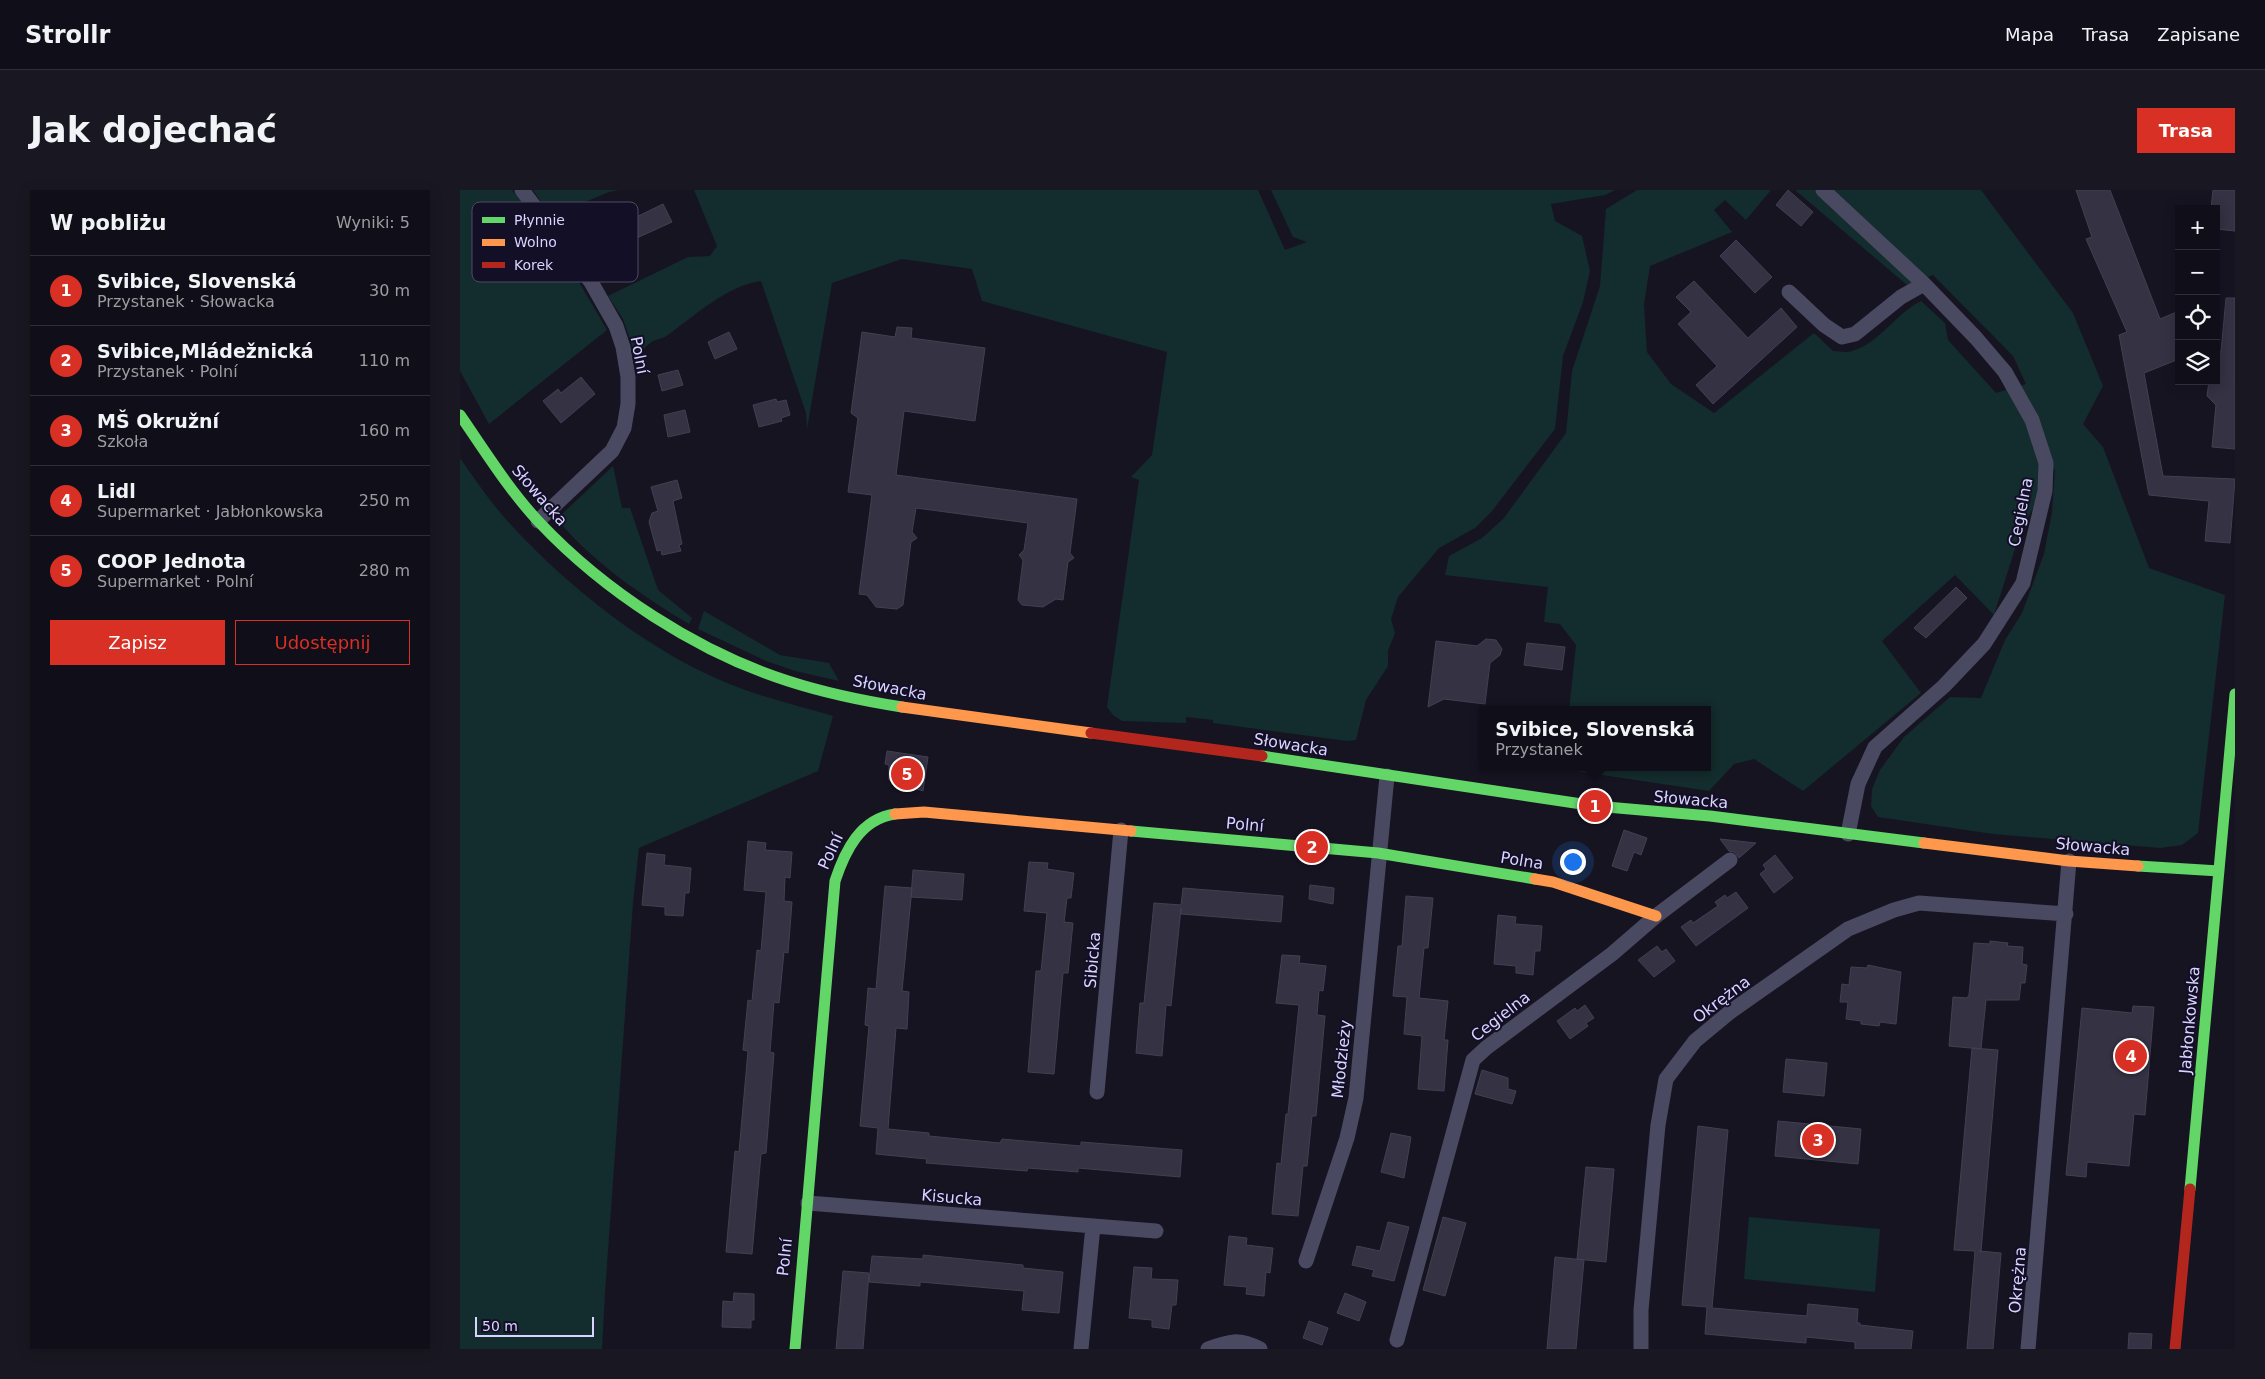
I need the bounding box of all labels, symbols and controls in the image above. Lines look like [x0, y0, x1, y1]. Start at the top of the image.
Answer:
text: Strollr [25, 21, 110, 49]
text: Mapa [2005, 24, 2054, 45]
text: Trasa [2082, 24, 2129, 45]
text: Zapisane [2157, 24, 2240, 45]
button: Trasa [2137, 108, 2235, 153]
text: Jak dojechać [30, 110, 277, 150]
legend [472, 202, 638, 282]
map controls [2175, 205, 2220, 385]
button: + [2175, 205, 2220, 250]
text: W pobliżu [50, 211, 167, 235]
text: Płynnie [514, 212, 565, 228]
text: Wyniki: 5 [336, 213, 410, 232]
text: Wolno [514, 234, 557, 250]
button: − [2175, 250, 2220, 295]
text: Korek [514, 257, 554, 273]
text: Svibice, Slovenská [97, 270, 297, 292]
text: 1 [60, 281, 72, 300]
text: 30 m [369, 281, 410, 300]
text: Przystanek · Słowacka [97, 292, 275, 311]
button: locate [2175, 295, 2220, 340]
street label: Polní [627, 335, 653, 376]
text: Svibice,Mládežnická [97, 340, 314, 362]
button: layers [2175, 340, 2220, 385]
text: 2 [60, 351, 72, 370]
text: 110 m [359, 351, 410, 370]
text: Przystanek · Polní [97, 362, 238, 381]
text: MŠ Okružní [97, 410, 219, 432]
text: 3 [60, 421, 72, 440]
text: 160 m [359, 421, 410, 440]
text: Szkoła [97, 432, 148, 451]
street label: Słowacka [508, 461, 571, 530]
street label: Cegielna [2005, 476, 2036, 548]
text: Lidl [97, 480, 136, 502]
text: 4 [60, 491, 72, 510]
text: 250 m [359, 491, 410, 510]
text: Supermarket · Jabłonkowska [97, 502, 323, 521]
text: COOP Jednota [97, 550, 246, 572]
text: 5 [60, 561, 72, 580]
text: 280 m [359, 561, 410, 580]
text: Supermarket · Polní [97, 572, 254, 591]
button: Zapisz [50, 620, 225, 665]
button: Udostępnij [235, 620, 410, 665]
street label: Słowacka [851, 671, 929, 704]
popup [1479, 706, 1711, 771]
text: Svibice, Slovenská [1495, 718, 1695, 740]
street label: Słowacka [1252, 729, 1329, 760]
text: Przystanek [1495, 740, 1583, 759]
pin: 5 [891, 755, 923, 793]
pin: 1 [1579, 787, 1611, 825]
street label: Słowacka [1653, 787, 1729, 812]
street label: Polní [1225, 813, 1265, 836]
pin: 2 [1296, 828, 1328, 866]
street label: Polní [814, 830, 847, 872]
street label: Słowacka [2055, 834, 2131, 859]
street label: Polna [1499, 848, 1545, 873]
your location [1560, 849, 1586, 875]
street label: Sibicka [1081, 931, 1104, 989]
street label: Jabłonkowska [2175, 965, 2204, 1076]
street label: Okrężna [1689, 972, 1754, 1027]
street label: Cegielna [1467, 987, 1534, 1045]
street label: Młodzieży [1328, 1019, 1355, 1099]
pin: 4 [2115, 1037, 2147, 1075]
pin: 3 [1802, 1121, 1834, 1159]
street label: Kisucka [921, 1185, 983, 1210]
street label: Polní [773, 1237, 796, 1277]
street label: Okrężna [2005, 1246, 2030, 1314]
scale bar [475, 1314, 594, 1337]
text: 50 m [482, 1318, 518, 1334]

